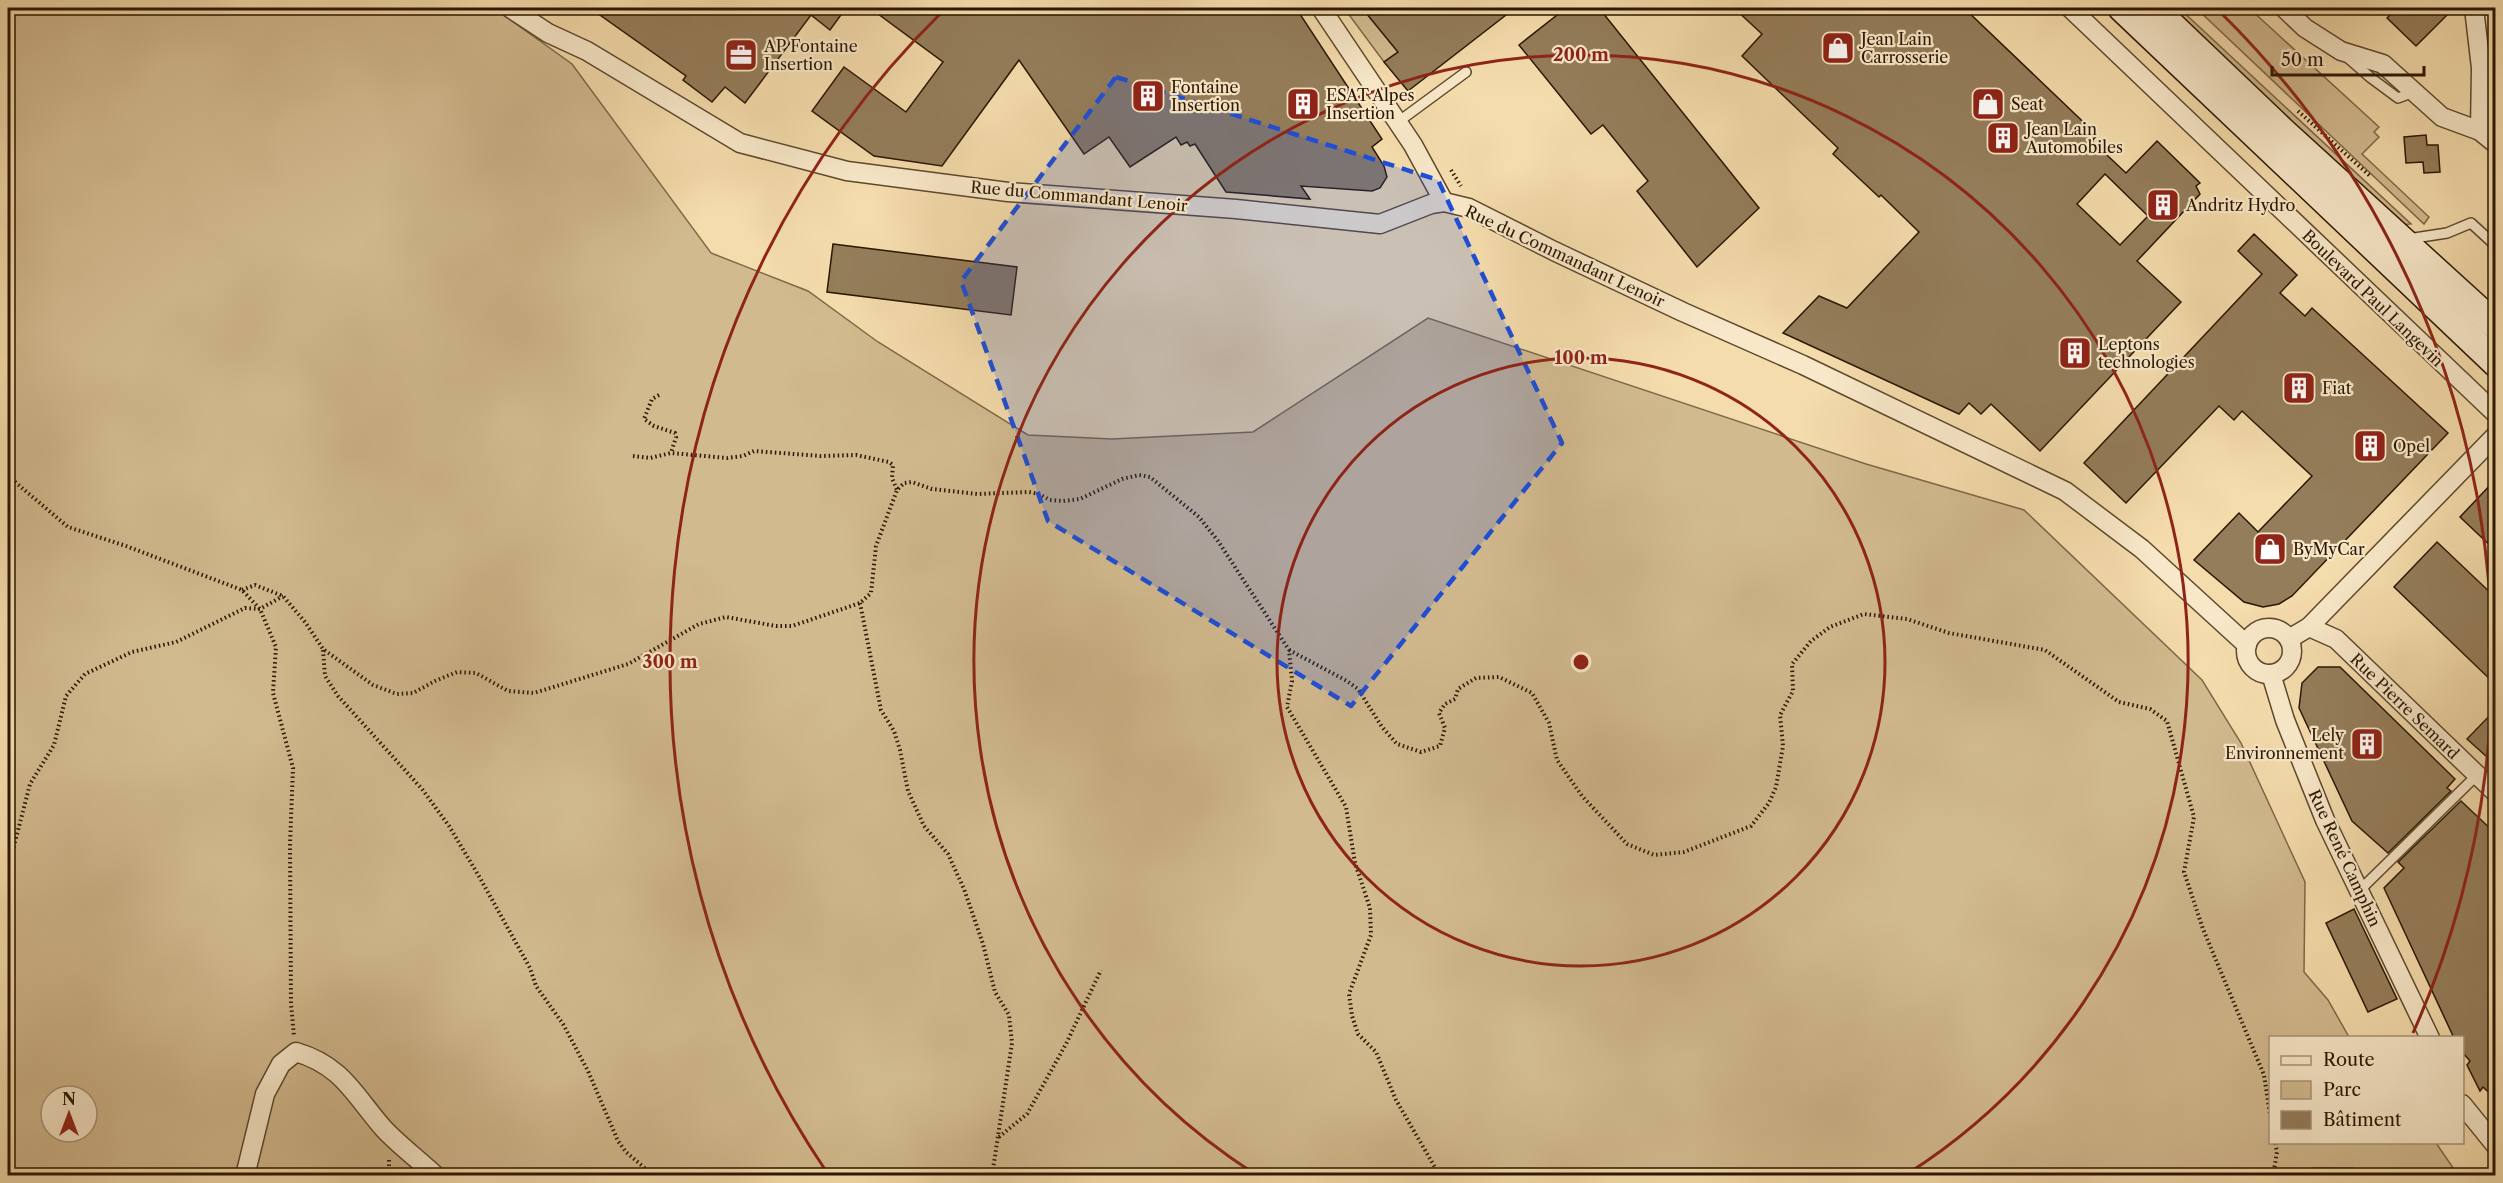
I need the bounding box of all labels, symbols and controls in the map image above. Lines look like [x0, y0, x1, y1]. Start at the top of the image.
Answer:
place label: Jean Lain Carrosserie [1858, 29, 1948, 67]
shop icon: Jean Lain Carrosserie [1820, 30, 1856, 66]
place label: AP Fontaine Insertion [763, 36, 858, 74]
office icon: AP Fontaine Insertion [723, 37, 759, 73]
scale bar [2272, 39, 2424, 77]
text: 200 m [1553, 44, 1609, 66]
text: 50 m [2281, 49, 2324, 71]
place label: Fontaine Insertion [1171, 77, 1240, 115]
building icon: Fontaine Insertion [1130, 78, 1166, 114]
place label: ESAT Alpes Insertion [1326, 85, 1415, 123]
building icon: ESAT Alpes Insertion [1285, 86, 1321, 122]
shop icon: Seat [1970, 86, 2006, 122]
place label: Seat [2011, 94, 2044, 114]
place label: Jean Lain Automobiles [2023, 119, 2123, 157]
building icon: Jean Lain Automobiles [1985, 120, 2021, 156]
street label: Rue du Commandant Lenoir [970, 177, 1189, 215]
building icon: Andritz Hydro [2145, 187, 2181, 223]
place label: Andritz Hydro [2185, 195, 2295, 215]
street label: Rue du Commandant Lenoir [1462, 201, 1668, 311]
street label: Boulevard Paul Langevin [2298, 225, 2448, 371]
place label: Leptons technologies [2098, 334, 2195, 372]
building icon: Leptons technologies [2057, 335, 2093, 371]
text: 100 m [1554, 347, 1608, 369]
building icon: Fiat [2281, 370, 2317, 406]
place label: Fiat [2322, 378, 2352, 398]
building icon: Opel [2352, 428, 2388, 464]
place label: Opel [2393, 436, 2430, 456]
shop icon: ByMyCar [2252, 531, 2288, 567]
place label: ByMyCar [2293, 539, 2365, 559]
street label: Rue Pierre Semard [2346, 649, 2464, 763]
text: 300 m [642, 651, 698, 673]
centre of rings [1571, 652, 1591, 672]
place label: Lely Environnement [2225, 725, 2345, 763]
building icon: Lely Environnement [2349, 726, 2385, 762]
street label: Rue René Camphin [2304, 786, 2386, 930]
legend [2269, 1036, 2464, 1144]
text: Route [2323, 1049, 2375, 1071]
text: Parc [2323, 1079, 2361, 1101]
north arrow [39, 1084, 99, 1144]
text: N [62, 1089, 76, 1109]
text: Bâtiment [2323, 1109, 2402, 1131]

